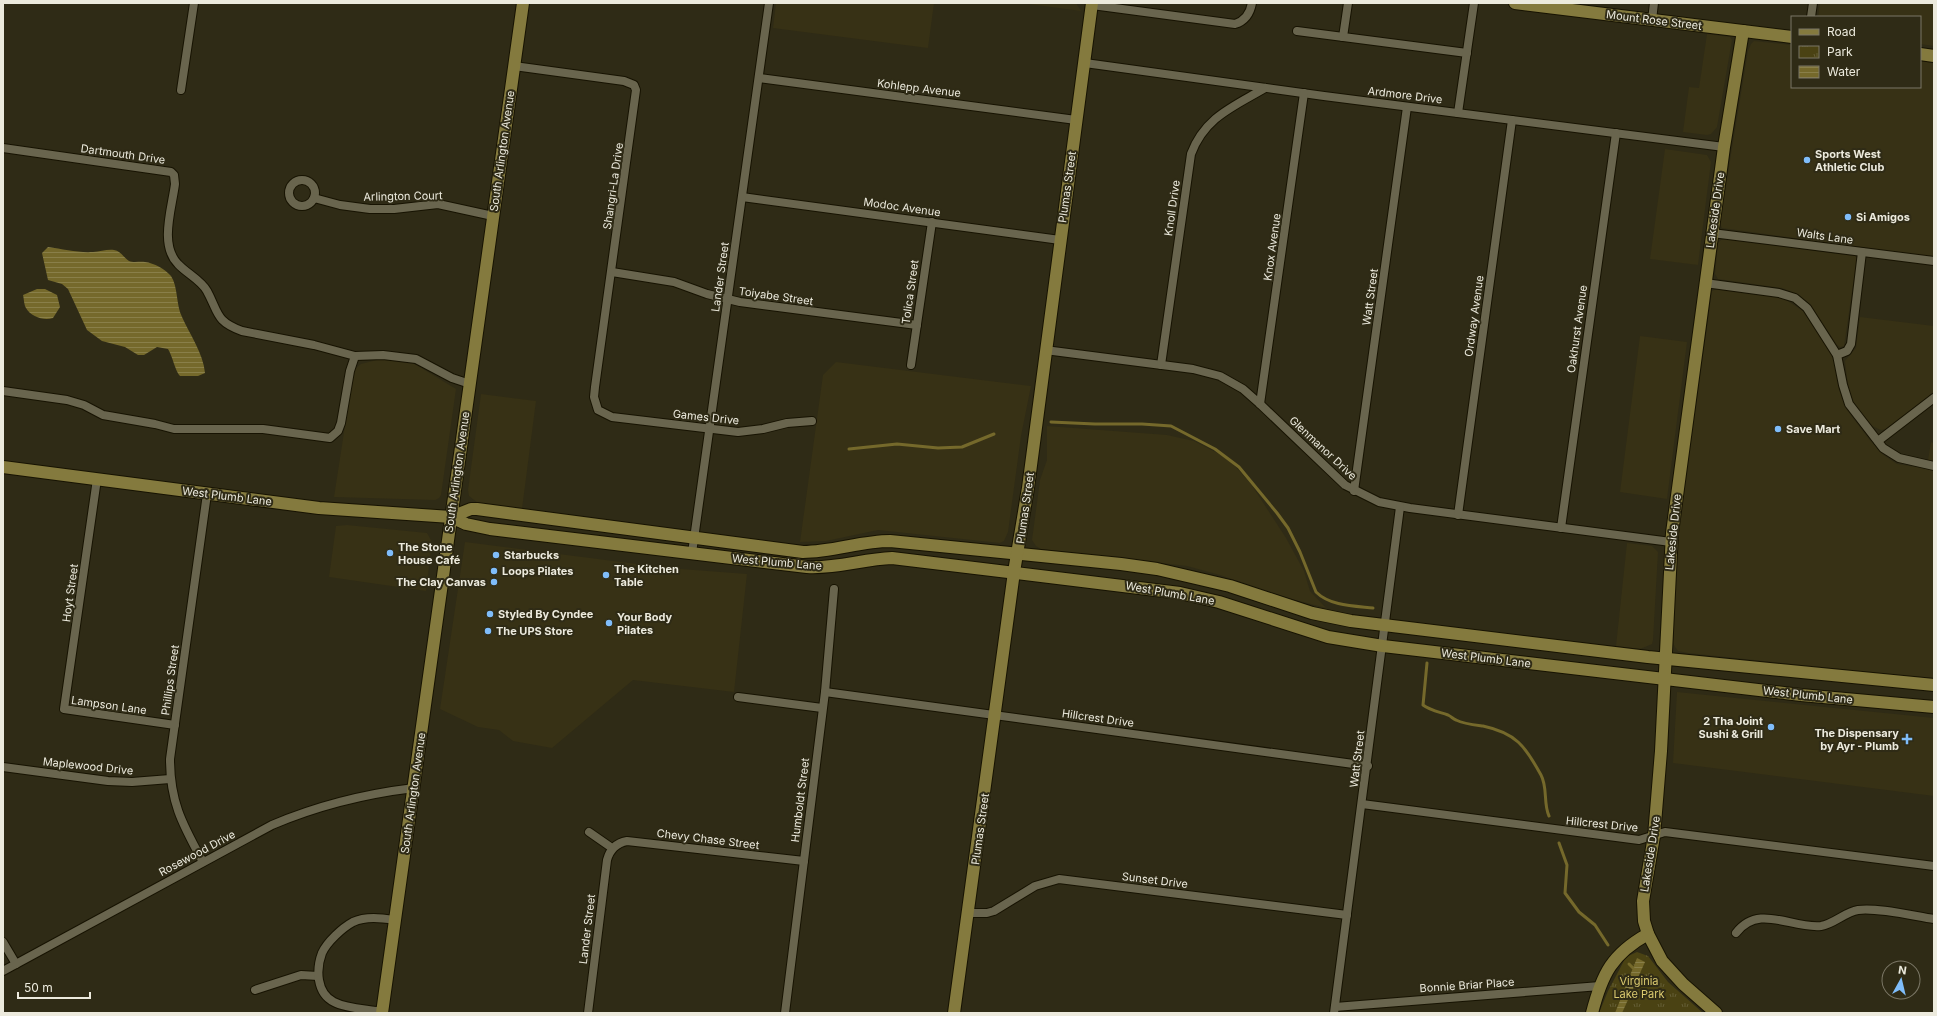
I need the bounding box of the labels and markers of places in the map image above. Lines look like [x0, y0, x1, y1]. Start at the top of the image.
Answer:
place label: Sports West Athletic Club [1815, 147, 1884, 174]
marker: Sports West Athletic Club [1802, 155, 1812, 165]
place label: Si Amigos [1856, 210, 1910, 224]
marker: Si Amigos [1843, 212, 1853, 222]
place label: Save Mart [1786, 422, 1840, 436]
marker: Save Mart [1773, 424, 1783, 434]
place label: The Stone House Café [398, 540, 461, 567]
marker: The Stone House Café [385, 548, 395, 558]
place label: Starbucks [504, 548, 559, 562]
marker: Starbucks [491, 550, 501, 560]
place label: The Kitchen Table [614, 562, 679, 589]
place label: Loops Pilates [502, 564, 574, 578]
marker: Loops Pilates [489, 566, 499, 576]
marker: The Kitchen Table [601, 570, 611, 580]
place label: The Clay Canvas [396, 575, 486, 589]
marker: The Clay Canvas [489, 577, 499, 587]
place label: Styled By Cyndee [498, 607, 594, 621]
marker: Styled By Cyndee [485, 609, 495, 619]
place label: Your Body Pilates [617, 610, 673, 637]
marker: Your Body Pilates [604, 618, 614, 628]
place label: The UPS Store [496, 624, 573, 638]
marker: The UPS Store [483, 626, 493, 636]
place label: 2 Tha Joint Sushi & Grill [1699, 714, 1763, 741]
marker: 2 Tha Joint Sushi & Grill [1766, 722, 1776, 732]
place label: The Dispensary by Ayr - Plumb [1814, 726, 1899, 753]
marker: The Dispensary by Ayr - Plumb [1902, 734, 1912, 744]

